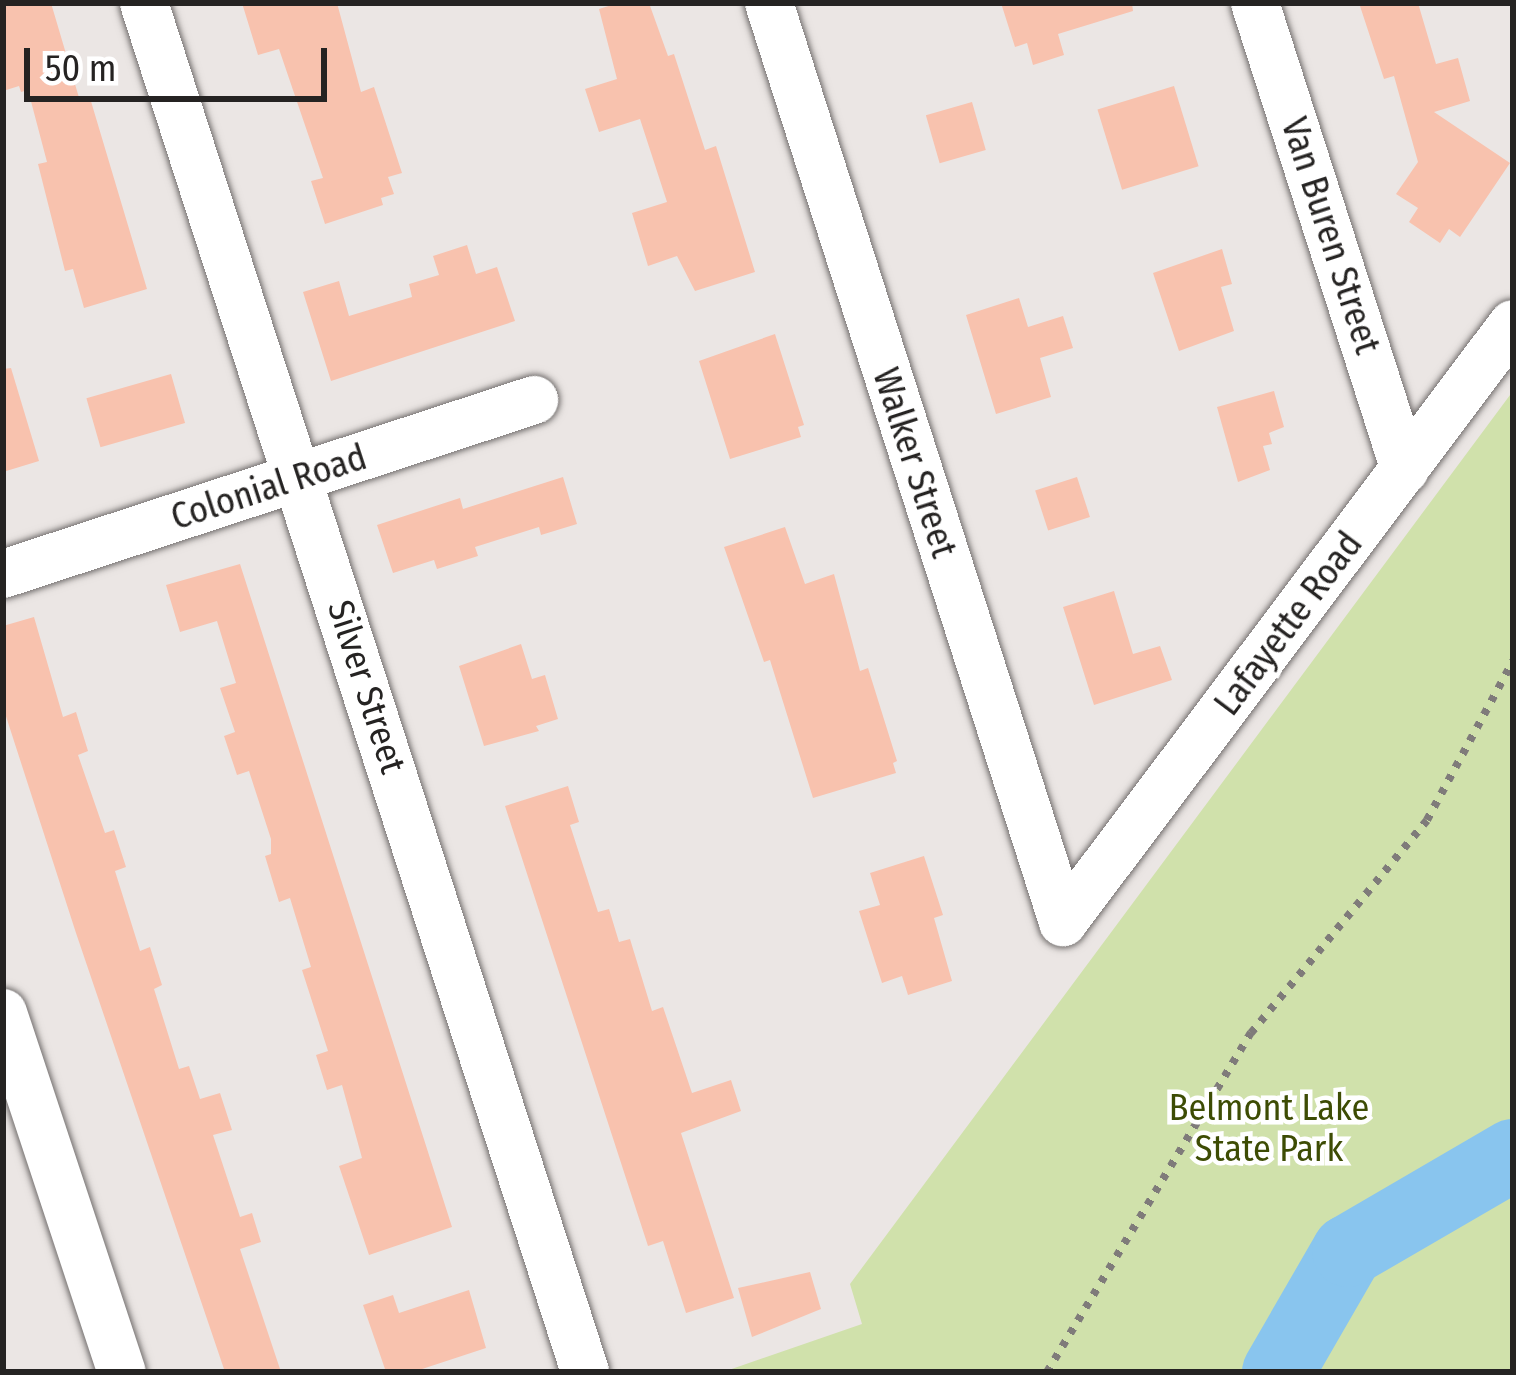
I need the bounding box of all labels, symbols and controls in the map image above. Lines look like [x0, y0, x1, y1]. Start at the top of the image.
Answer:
scale bar [30, 24, 333, 98]
text: 50 m [45, 47, 116, 91]
street label: Van Buren Street [1271, 112, 1389, 360]
street label: Walker Street [863, 363, 965, 563]
street label: Colonial Road [166, 436, 372, 540]
street label: Lafayette Road [1206, 524, 1372, 724]
street label: Silver Street [318, 595, 414, 779]
park label: Belmont Lake State Park [1169, 1086, 1369, 1171]

